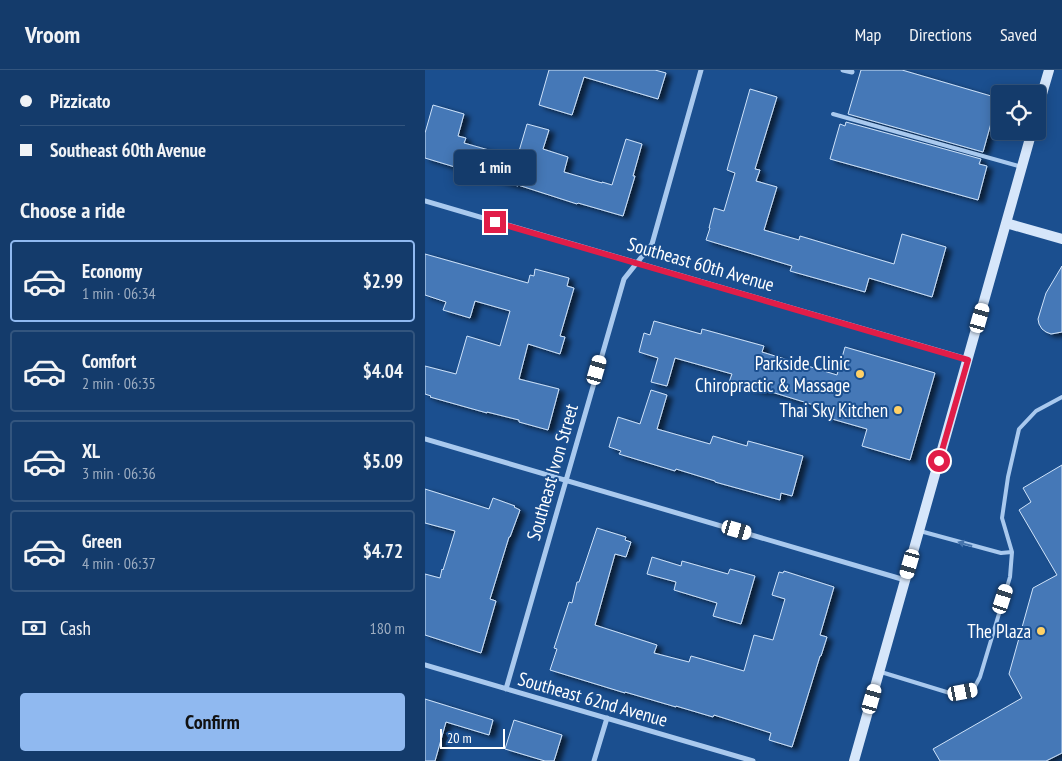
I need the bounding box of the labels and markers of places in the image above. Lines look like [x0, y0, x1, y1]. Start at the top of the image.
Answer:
place label: Parkside Clinic Chiropractic & Massage [695, 351, 850, 397]
marker: Parkside Clinic Chiropractic & Massage [854, 368, 866, 380]
place label: Thai Sky Kitchen [779, 398, 888, 422]
marker: Thai Sky Kitchen [892, 404, 904, 416]
place label: The Plaza [967, 619, 1031, 643]
marker: The Plaza [1035, 625, 1047, 637]

